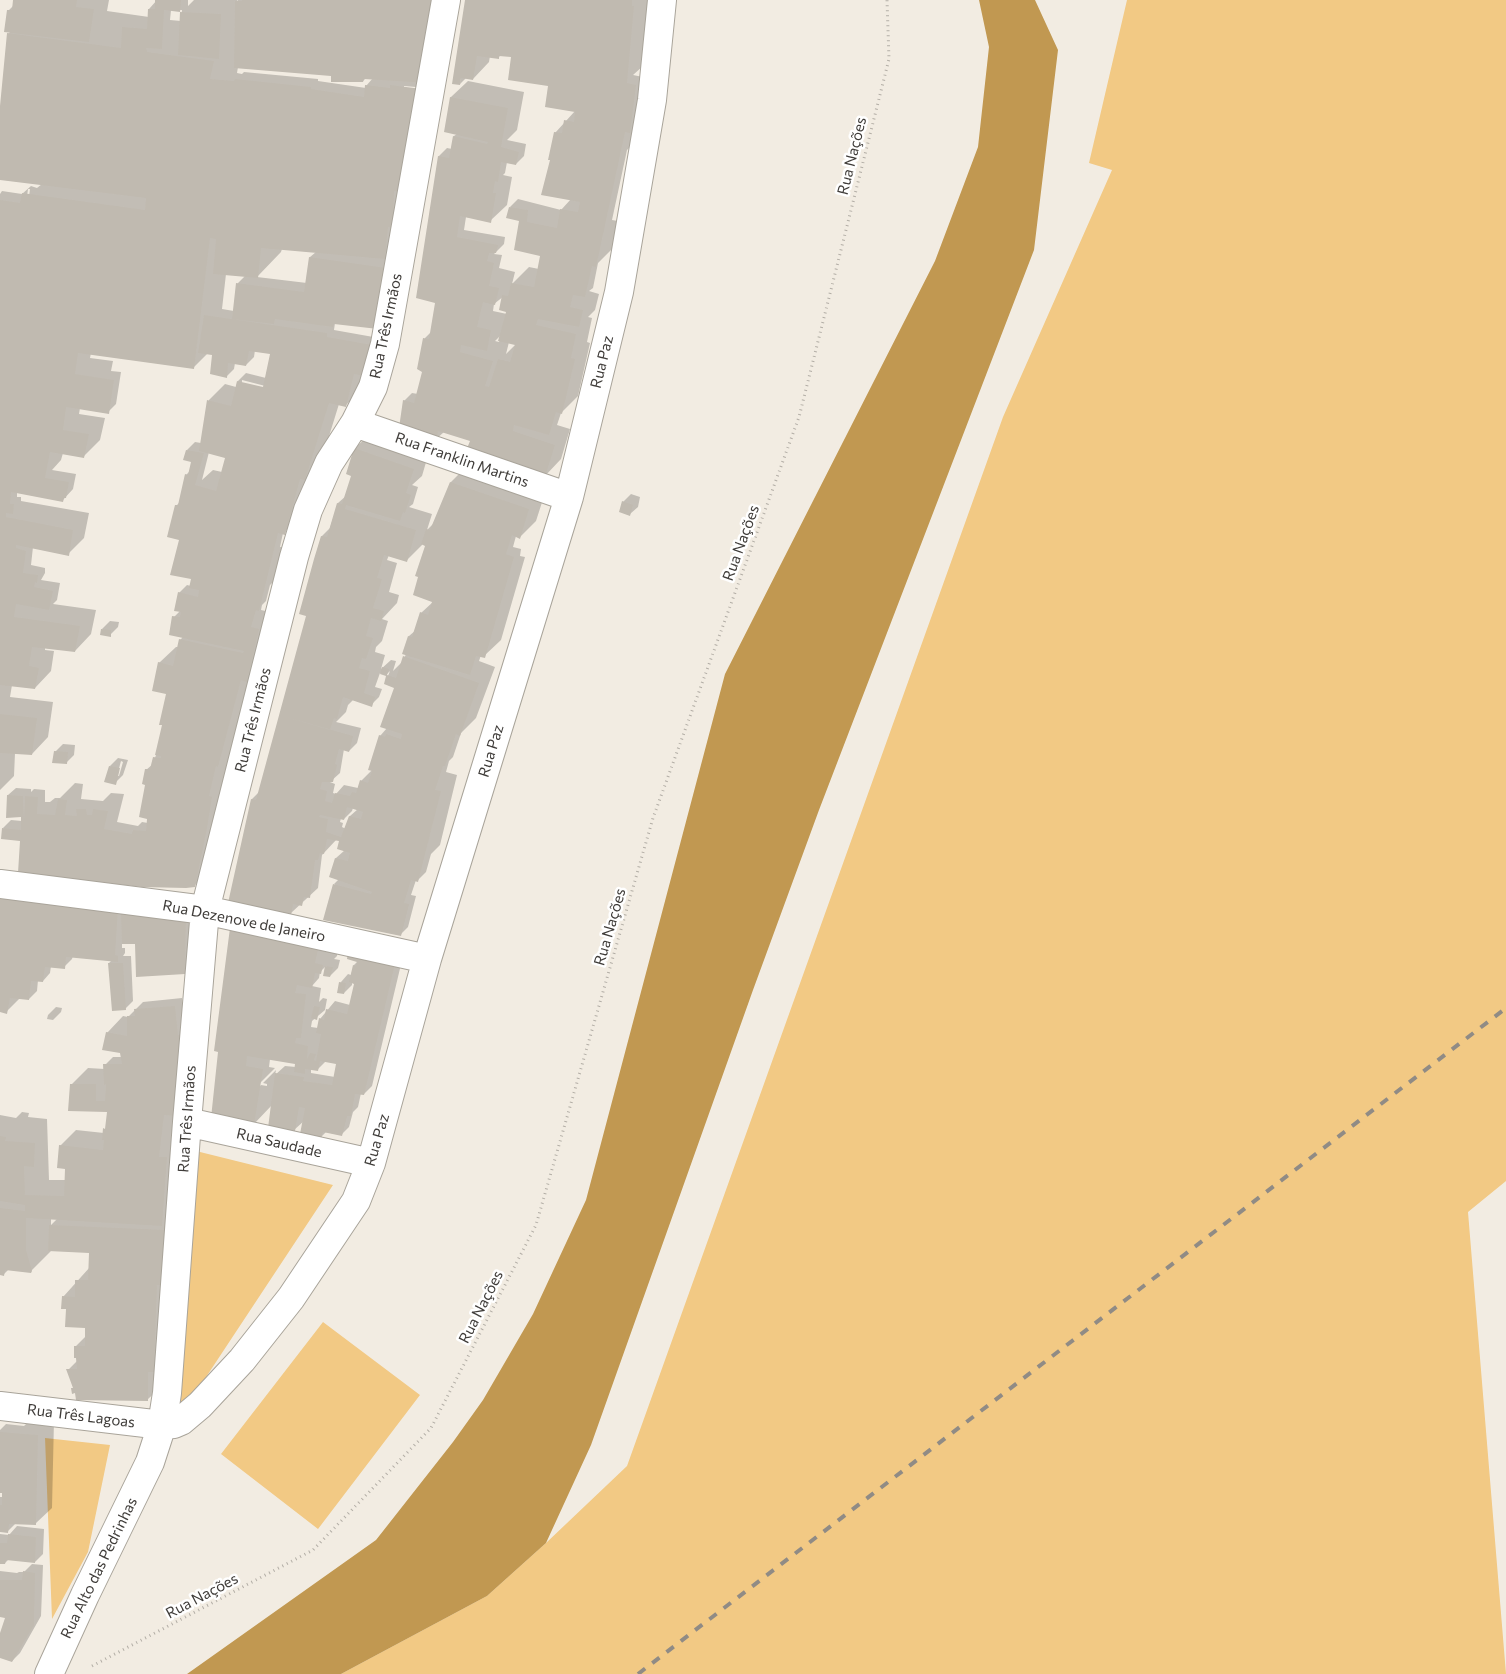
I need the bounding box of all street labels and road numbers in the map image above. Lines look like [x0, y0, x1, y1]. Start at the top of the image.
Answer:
street label: Rua Nações [834, 115, 870, 197]
street label: Rua Três Irmãos [366, 272, 406, 380]
street label: Rua Paz [587, 334, 617, 390]
street label: Rua Franklin Martins [393, 429, 531, 491]
street label: Rua Nações [719, 503, 763, 583]
street label: Rua Três Irmãos [231, 666, 275, 774]
street label: Rua Paz [475, 723, 507, 779]
street label: Rua Nações [590, 886, 630, 968]
street label: Rua Dezenove de Janeiro [161, 896, 327, 946]
street label: Rua Três Irmãos [174, 1065, 200, 1173]
street label: Rua Paz [361, 1112, 393, 1168]
street label: Rua Saudade [235, 1124, 323, 1162]
street label: Rua Nações [455, 1268, 507, 1346]
street label: Rua Três Lagoas [26, 1400, 136, 1432]
street label: Rua Alto das Pedrinhas [57, 1495, 141, 1641]
street label: Rua Nações [163, 1569, 241, 1623]

